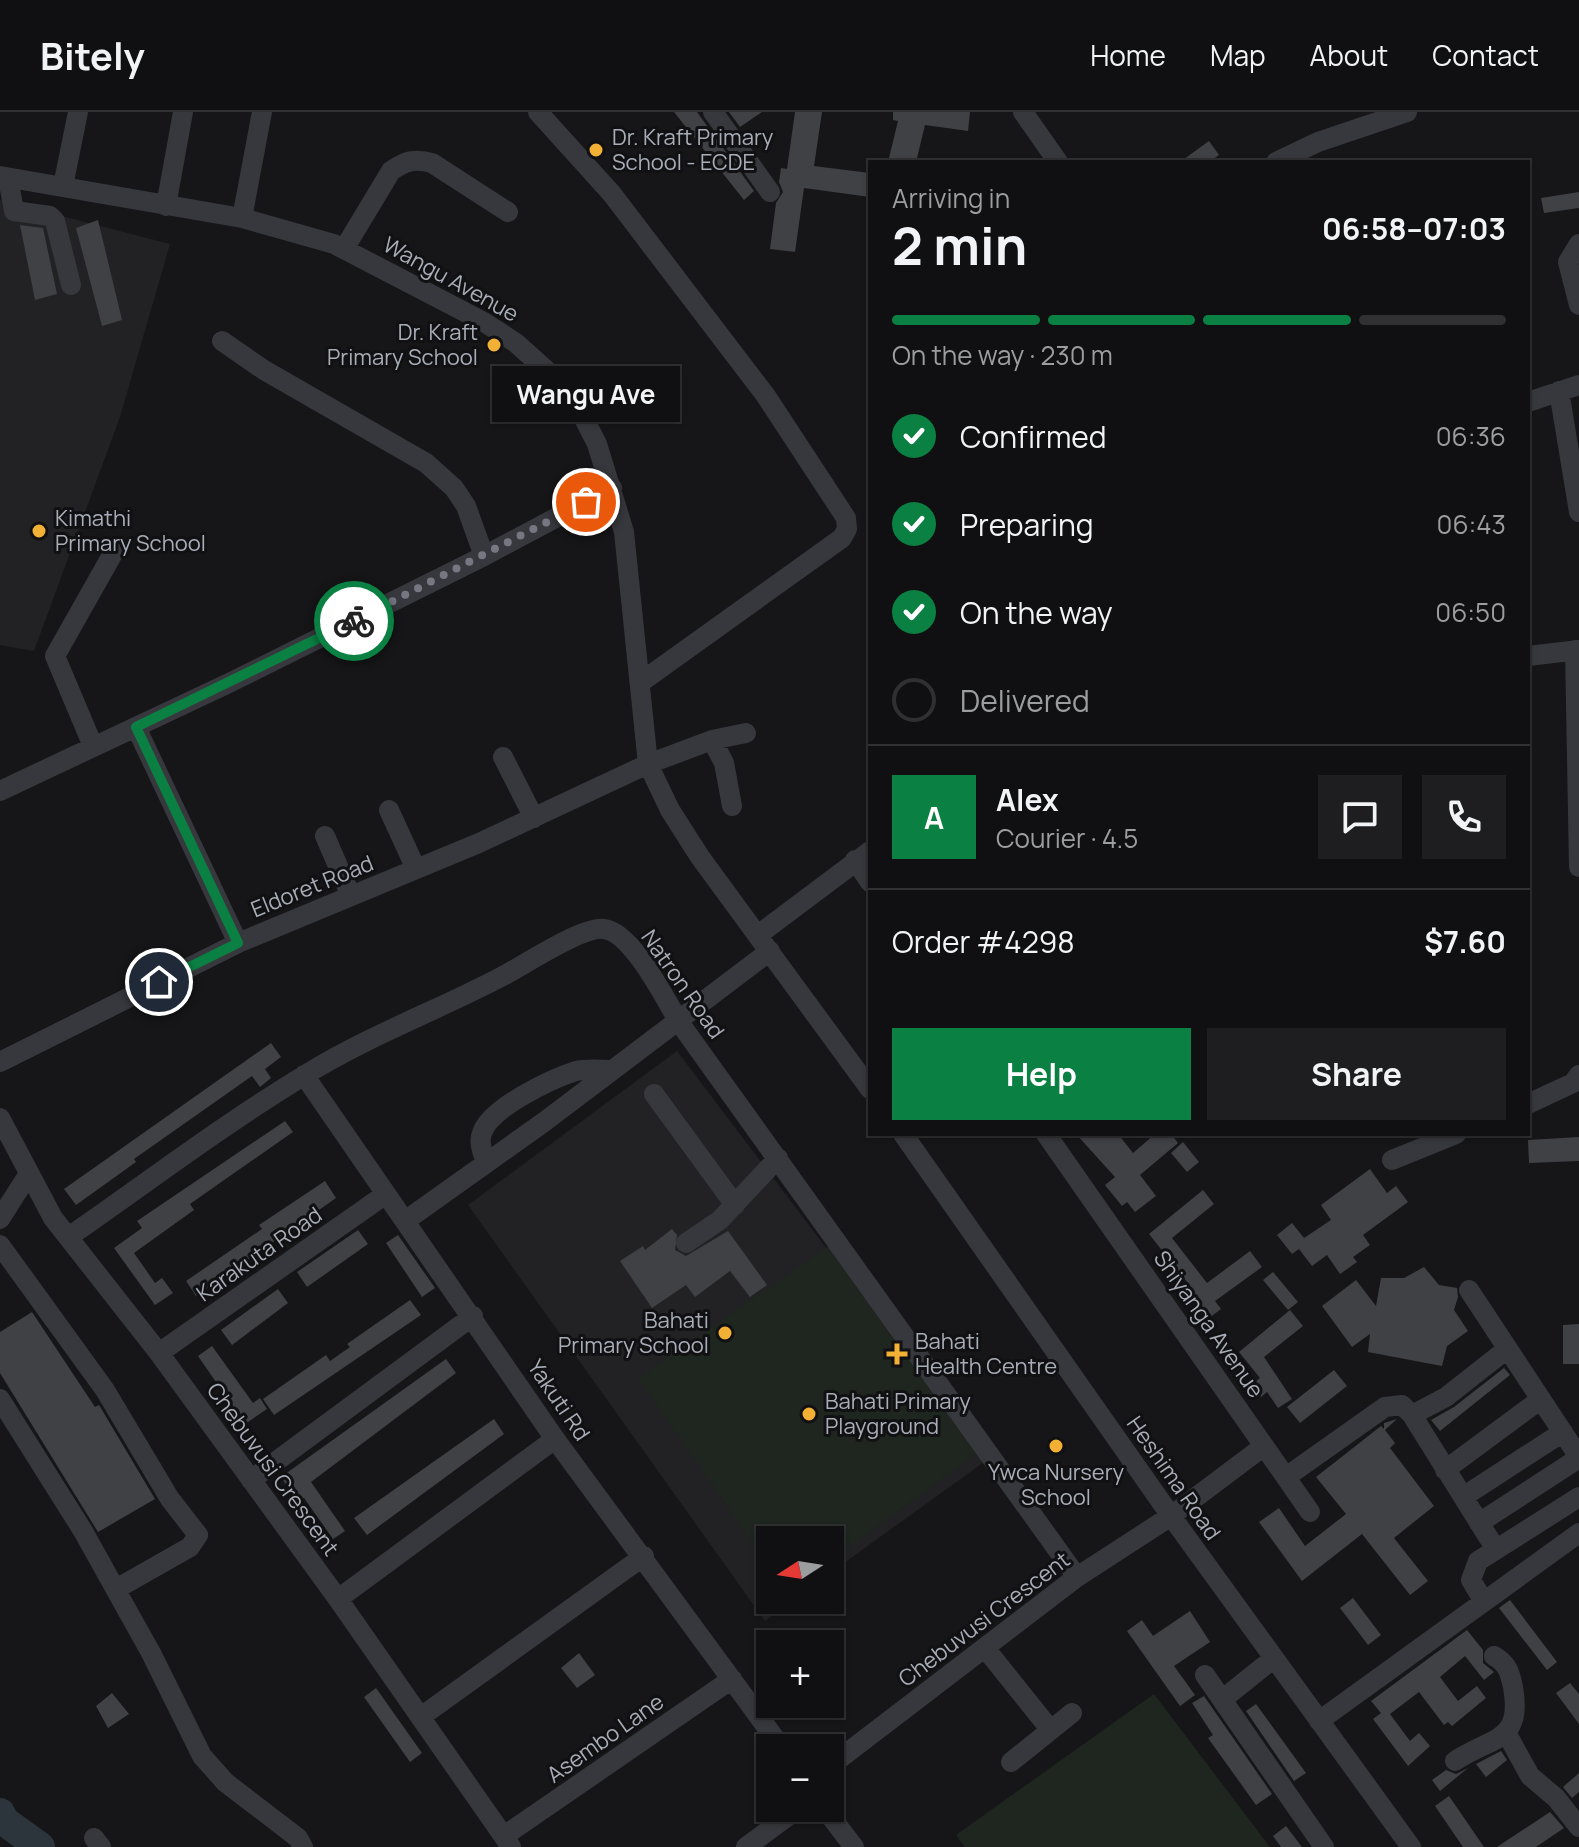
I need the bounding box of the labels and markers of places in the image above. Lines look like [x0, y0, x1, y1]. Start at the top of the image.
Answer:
place label: Dr. Kraft Primary School - ECDE [612, 122, 774, 177]
marker: Dr. Kraft Primary School - ECDE [587, 141, 605, 159]
place label: Dr. Kraft Primary School [327, 317, 478, 372]
marker: Dr. Kraft Primary School [485, 336, 503, 354]
callout: Wangu Ave [492, 366, 680, 422]
pin [552, 468, 620, 536]
place label: Kimathi Primary School [55, 503, 206, 558]
marker: Kimathi Primary School [30, 522, 48, 540]
pin [125, 948, 193, 1016]
place label: Bahati Primary School [558, 1305, 709, 1360]
marker: Bahati Primary School [716, 1324, 734, 1342]
place label: Bahati Health Centre [915, 1326, 1057, 1381]
marker: Bahati Health Centre [886, 1343, 908, 1365]
place label: Bahati Primary Playground [825, 1386, 971, 1441]
marker: Bahati Primary Playground [800, 1405, 818, 1423]
marker: Ywca Nursery School [1047, 1437, 1065, 1455]
place label: Ywca Nursery School [988, 1457, 1124, 1512]

